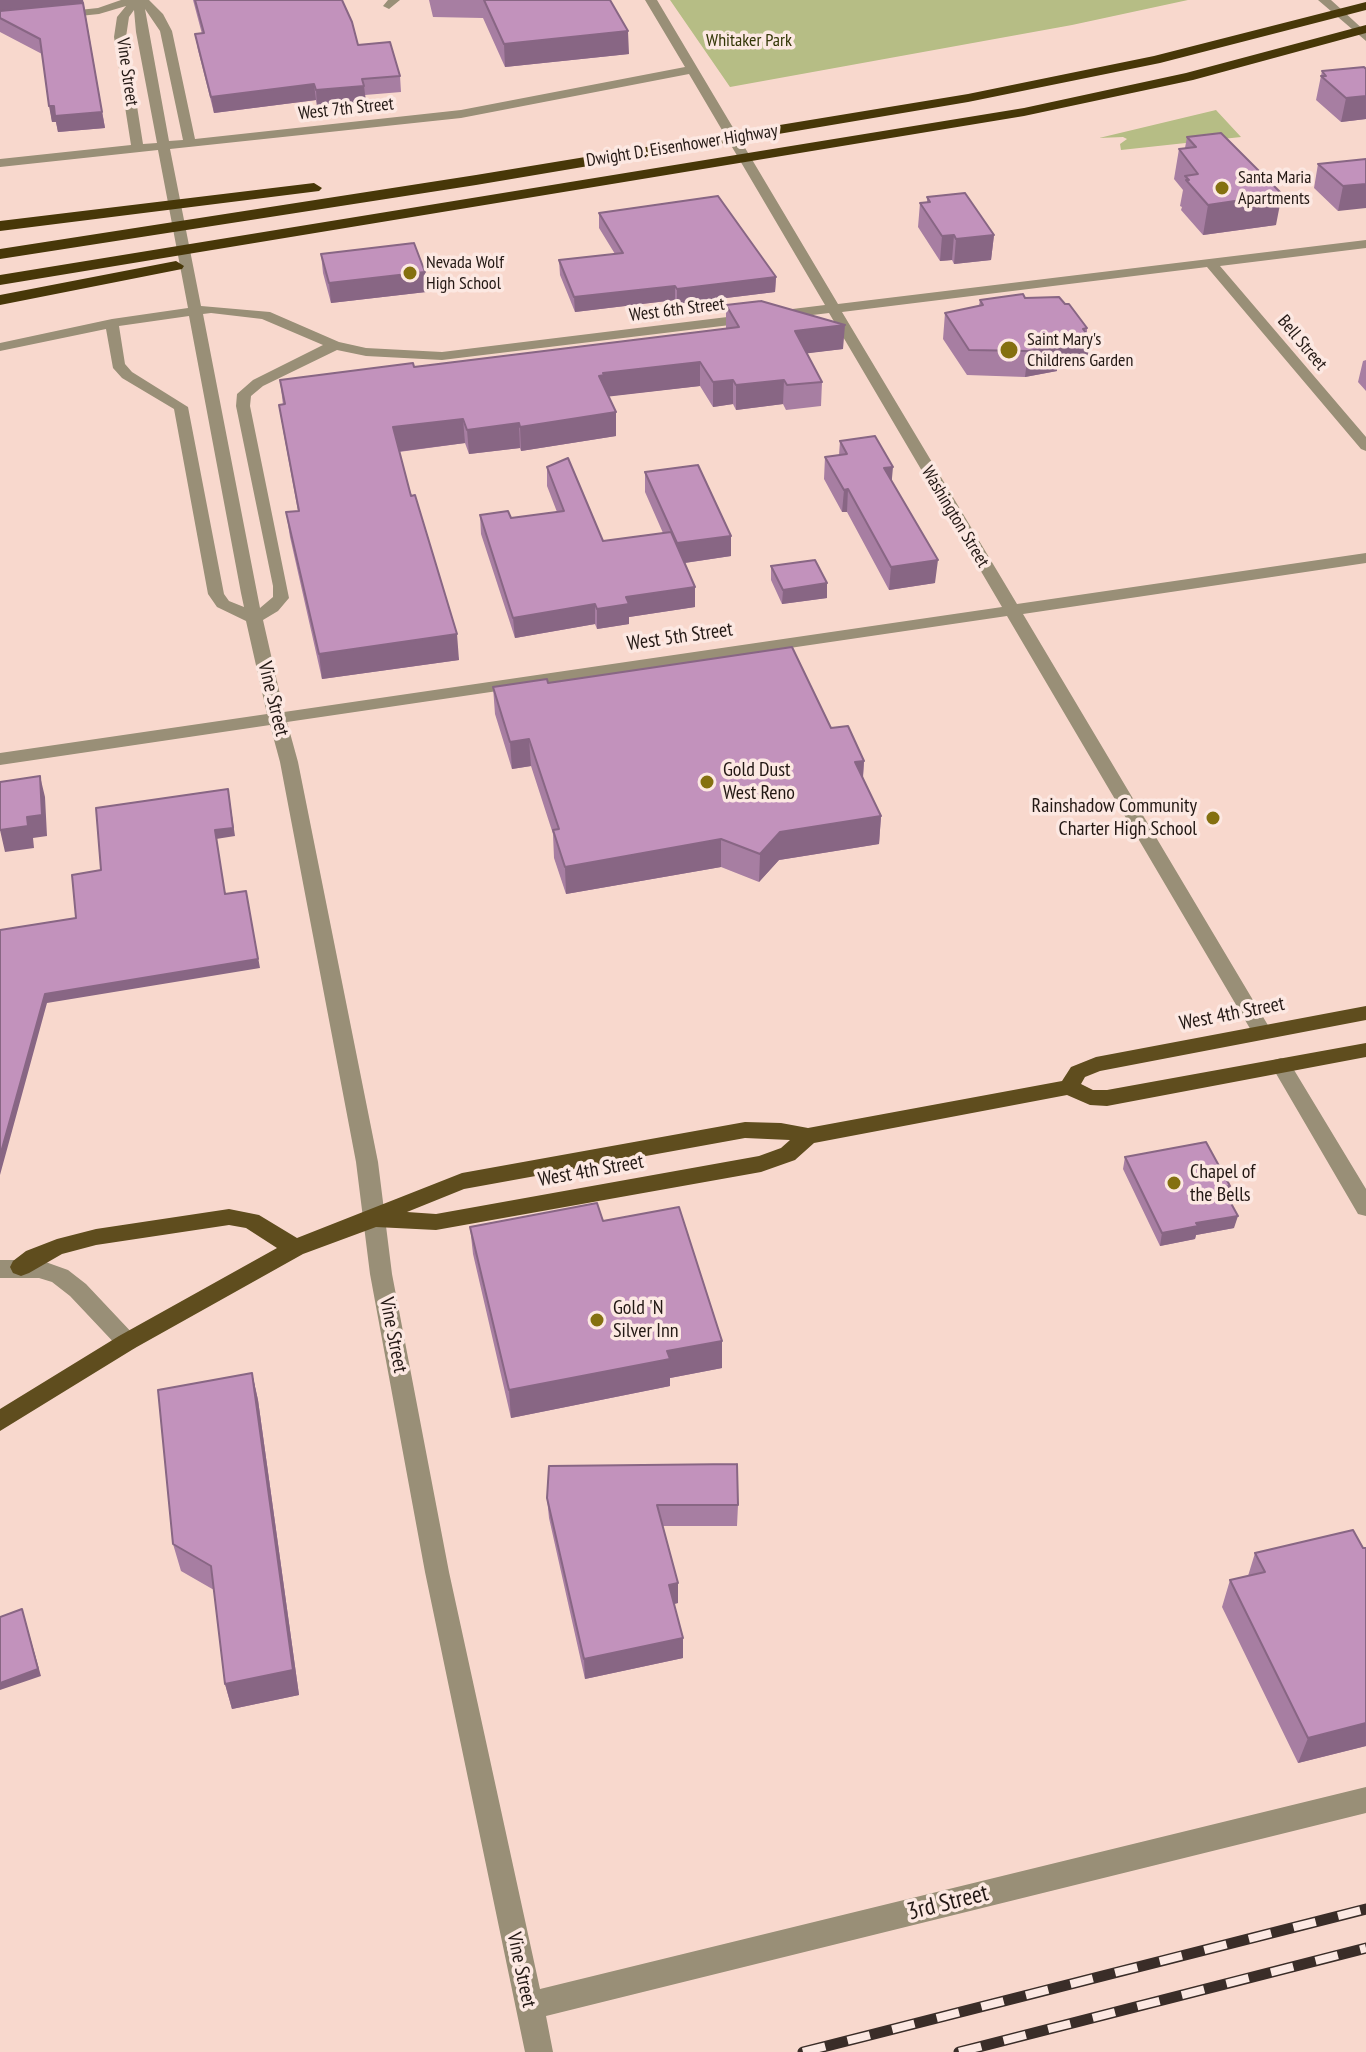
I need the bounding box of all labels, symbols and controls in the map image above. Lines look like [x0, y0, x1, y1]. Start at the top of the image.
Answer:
park label: Whitaker Park [706, 30, 792, 52]
street label: Vine Street [112, 37, 142, 107]
street label: West 7th Street [297, 93, 395, 125]
street label: Dwight D. Eisenhower Highway [585, 120, 779, 172]
place label: Santa Maria Apartments [1238, 167, 1311, 210]
marker: Santa Maria Apartments [1213, 179, 1231, 197]
place label: Nevada Wolf High School [426, 252, 504, 294]
marker: Nevada Wolf High School [401, 264, 419, 282]
street label: West 6th Street [628, 293, 726, 327]
street label: Bell Street [1273, 311, 1331, 375]
place label: Saint Mary's Childrens Garden [1027, 329, 1133, 372]
marker: Saint Mary's Childrens Garden [998, 339, 1020, 361]
street label: Washington Street [916, 463, 994, 571]
street label: West 5th Street [626, 618, 734, 656]
street label: Vine Street [252, 659, 294, 739]
place label: Gold Dust West Reno [723, 758, 795, 805]
marker: Gold Dust West Reno [698, 773, 716, 791]
place label: Rainshadow Community Charter High School [1032, 794, 1197, 841]
marker: Rainshadow Community Charter High School [1204, 809, 1222, 827]
street label: West 4th Street [1177, 992, 1287, 1036]
street label: West 4th Street [537, 1150, 645, 1192]
place label: Chapel of the Bells [1190, 1160, 1255, 1207]
marker: Chapel of the Bells [1165, 1174, 1183, 1192]
street label: Vine Street [374, 1295, 412, 1375]
place label: Gold 'N Silver Inn [613, 1296, 679, 1343]
marker: Gold 'N Silver Inn [588, 1311, 606, 1329]
street label: 3rd Street [904, 1879, 992, 1927]
street label: Vine Street [501, 1930, 541, 2010]

